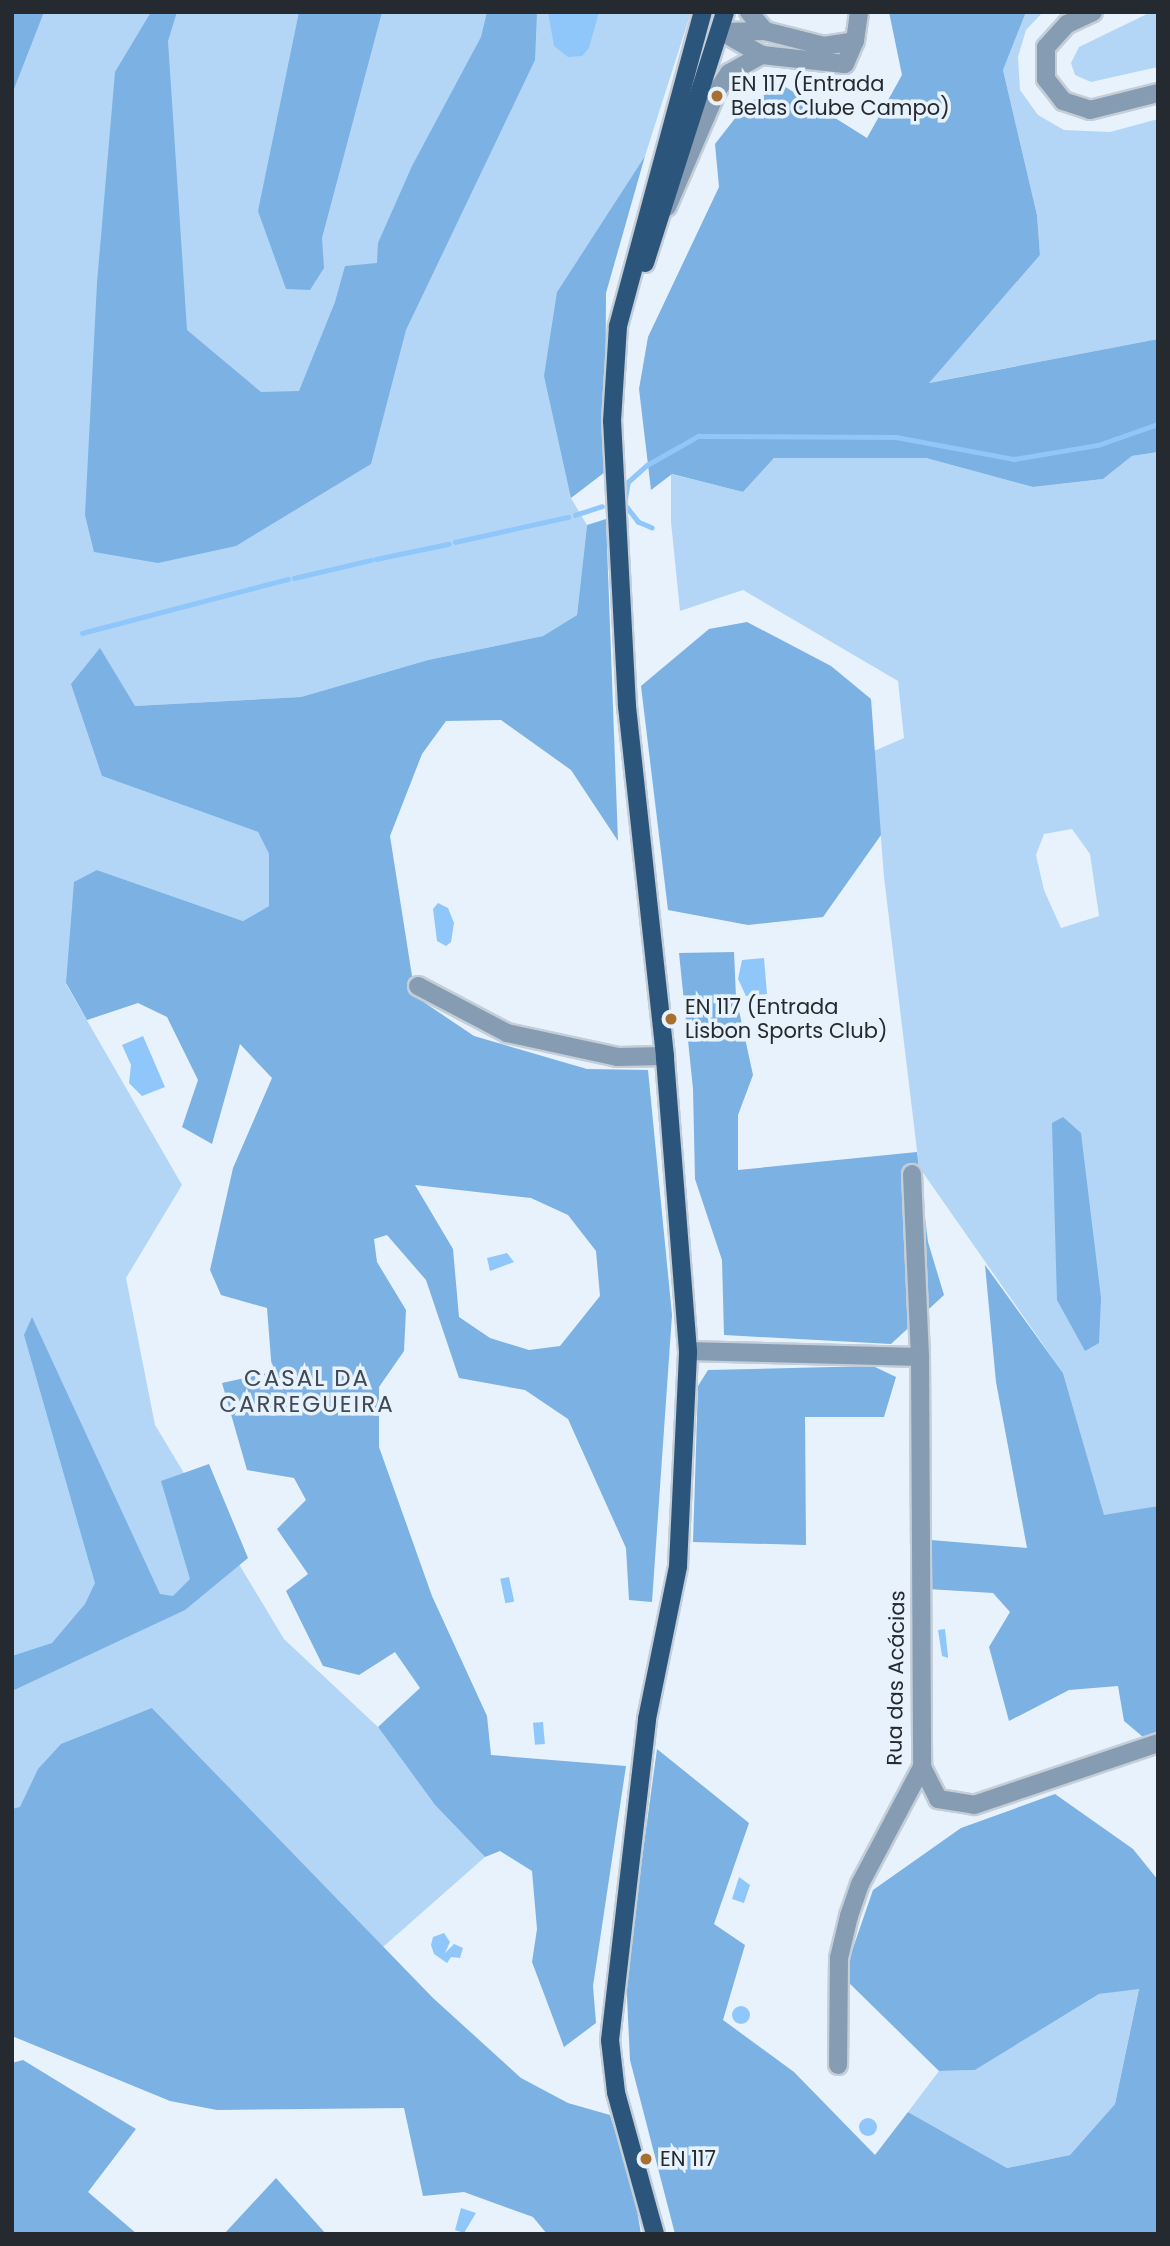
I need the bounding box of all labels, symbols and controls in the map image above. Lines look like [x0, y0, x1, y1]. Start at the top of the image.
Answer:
place label: EN 117 (Entrada Belas Clube Campo) [731, 71, 950, 121]
marker: EN 117 (Entrada Belas Clube Campo) [709, 88, 725, 104]
place label: EN 117 (Entrada Lisbon Sports Club) [685, 994, 887, 1044]
marker: EN 117 (Entrada Lisbon Sports Club) [663, 1011, 679, 1027]
district label: CASAL DA CARREGUEIRA [221, 1364, 393, 1418]
street label: Rua das Acácias [882, 1590, 910, 1766]
place label: EN 117 [660, 2146, 716, 2172]
marker: EN 117 [638, 2151, 654, 2167]

